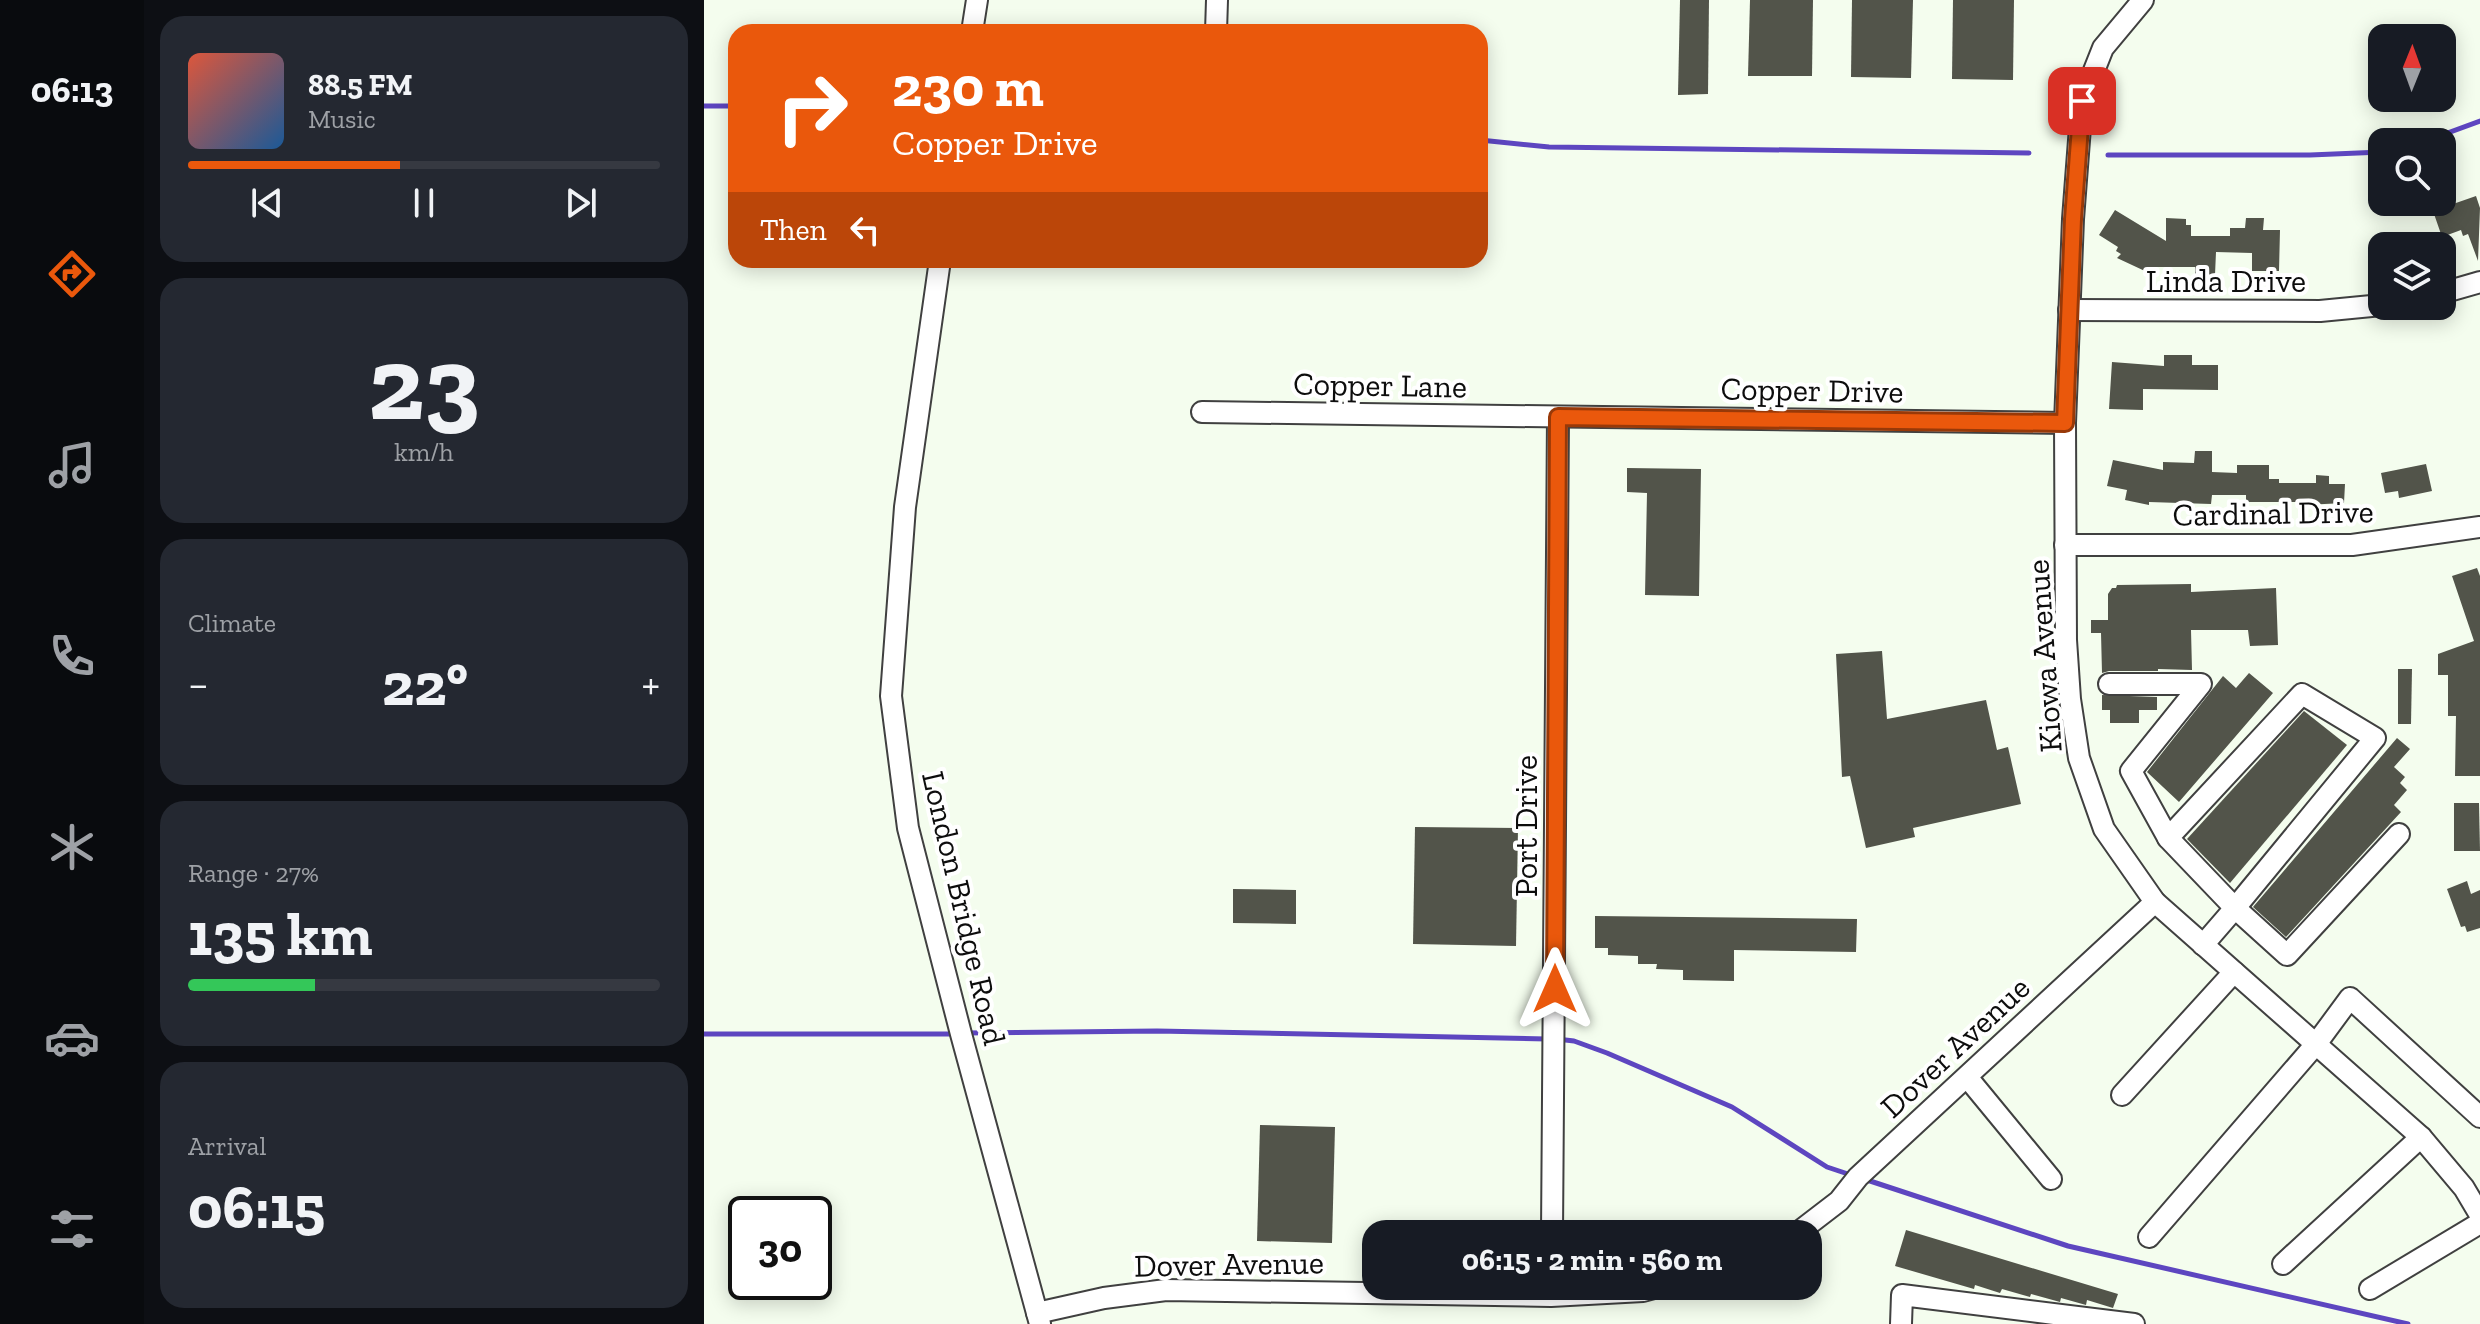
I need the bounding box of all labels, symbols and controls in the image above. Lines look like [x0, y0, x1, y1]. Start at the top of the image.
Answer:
north arrow [2368, 24, 2456, 112]
map controls [2368, 24, 2456, 320]
text: 230 m [892, 53, 1044, 120]
icon: right [760, 56, 864, 160]
text: 88.5 FM [308, 67, 412, 103]
pin [2048, 67, 2116, 135]
text: 06:13 [31, 68, 113, 111]
icon: arrive [2060, 79, 2104, 123]
text: Music [308, 103, 376, 135]
text: Copper Drive [892, 121, 1098, 164]
button: search [2368, 128, 2456, 216]
icon: previous [245, 181, 289, 225]
icon: pause [402, 181, 446, 225]
icon: next [559, 181, 603, 225]
icon: left [843, 208, 887, 252]
text: Then [760, 212, 827, 248]
button: layers [2368, 232, 2456, 320]
icon: directions [44, 246, 100, 302]
street label: Linda Drive [2146, 262, 2306, 300]
text: 23 [368, 321, 480, 446]
street label: Copper Lane [1293, 364, 1467, 406]
street label: Copper Drive [1720, 369, 1904, 411]
text: km/h [394, 436, 454, 468]
icon: music [44, 437, 100, 493]
street label: Cardinal Drive [2172, 492, 2374, 534]
street label: Kiowa Avenue [2018, 558, 2070, 754]
text: Climate [188, 607, 276, 639]
icon: phone [44, 628, 100, 684]
text: 22° [382, 648, 468, 720]
text: − [188, 657, 209, 710]
text: + [641, 657, 660, 710]
street label: Port Drive [1507, 755, 1545, 897]
street label: London Bridge Road [914, 767, 1014, 1049]
icon: climate [44, 819, 100, 875]
text: Range · 27% [188, 857, 319, 889]
text: 135 km [188, 898, 373, 970]
position arrow [1513, 947, 1597, 1031]
street label: Dover Avenue [1873, 968, 2037, 1126]
icon: car [44, 1010, 100, 1066]
text: Arrival [188, 1130, 266, 1162]
text: 06:15 [188, 1171, 325, 1243]
speed limit sign: 30 [728, 1196, 832, 1300]
icon: filters [44, 1201, 100, 1257]
text: 06:15 · 2 min · 560 m [1462, 1242, 1722, 1278]
street label: Dover Avenue [1134, 1243, 1324, 1285]

